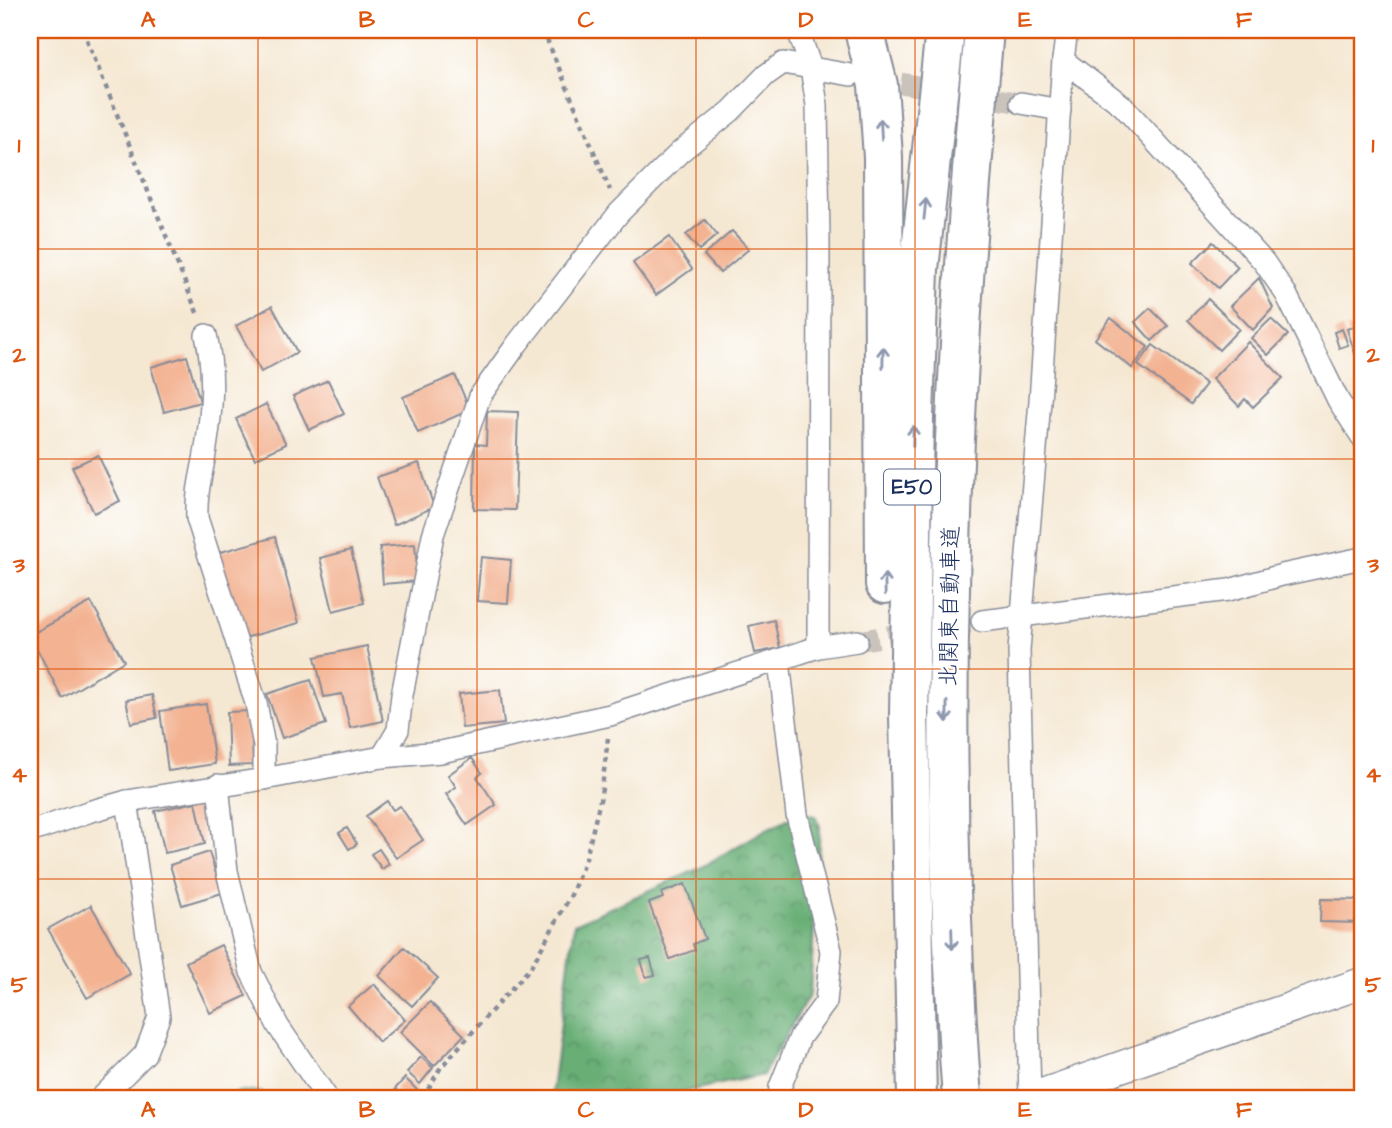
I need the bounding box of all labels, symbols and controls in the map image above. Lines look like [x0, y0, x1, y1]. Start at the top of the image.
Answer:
text: A [141, 4, 156, 36]
text: B [359, 4, 376, 36]
text: C [578, 4, 595, 36]
text: D [799, 4, 814, 36]
text: E [1018, 4, 1032, 36]
text: F [1236, 4, 1253, 36]
one-way arrow [875, 118, 888, 141]
text: 1 [18, 129, 21, 161]
text: 1 [1372, 129, 1375, 161]
one-way arrow [919, 198, 932, 221]
text: 2 [11, 339, 26, 371]
text: 2 [1365, 339, 1380, 371]
one-way arrow [877, 346, 890, 369]
one-way arrow [907, 425, 920, 448]
road number: E50 [884, 470, 940, 504]
street label: 北関東自動車道 [933, 525, 967, 687]
text: 3 [12, 549, 25, 581]
text: 3 [1366, 549, 1379, 581]
one-way arrow [878, 573, 892, 596]
one-way arrow [940, 700, 954, 723]
text: 4 [11, 759, 27, 791]
text: 4 [1365, 759, 1381, 791]
one-way arrow [945, 927, 958, 950]
text: 5 [11, 969, 28, 1001]
text: 5 [1365, 969, 1382, 1001]
text: A [141, 1094, 156, 1126]
text: B [359, 1094, 376, 1126]
text: C [578, 1094, 595, 1126]
text: D [799, 1094, 814, 1126]
text: E [1018, 1094, 1032, 1126]
text: F [1236, 1094, 1253, 1126]

